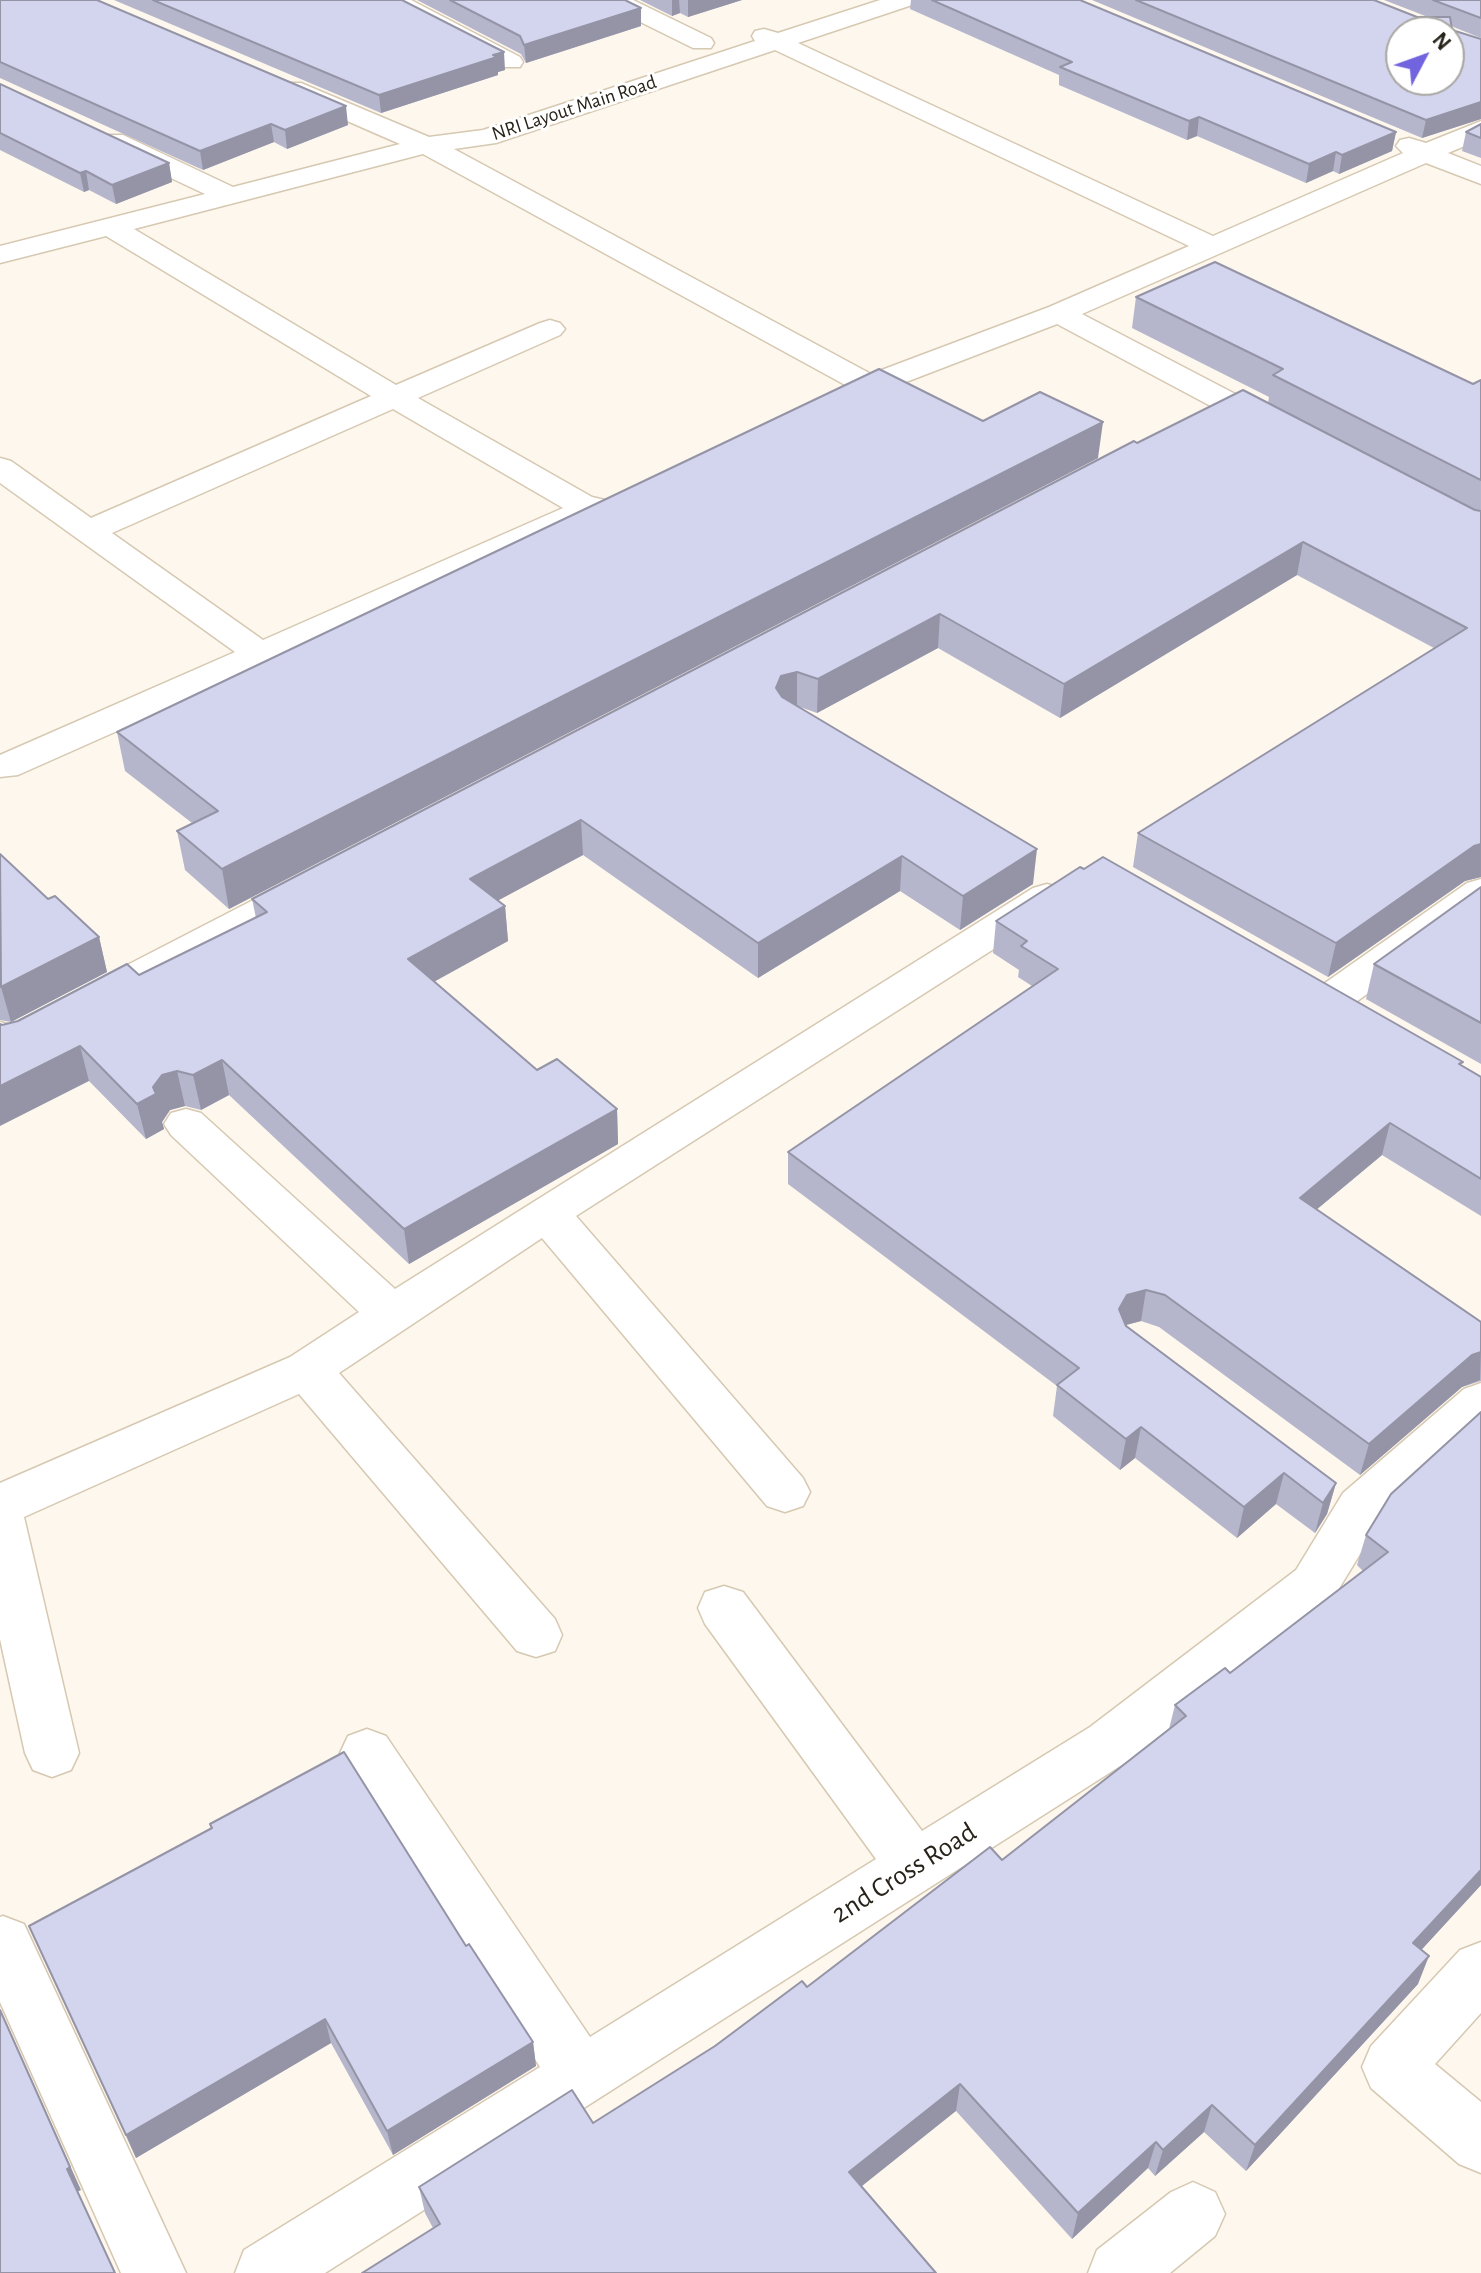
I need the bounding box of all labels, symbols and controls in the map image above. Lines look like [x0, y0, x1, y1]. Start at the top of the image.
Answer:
north arrow [1385, 16, 1465, 96]
text: N [1428, 29, 1455, 55]
street label: NRI Layout Main Road [489, 70, 659, 146]
street label: 2nd Cross Road [826, 1815, 982, 1931]

